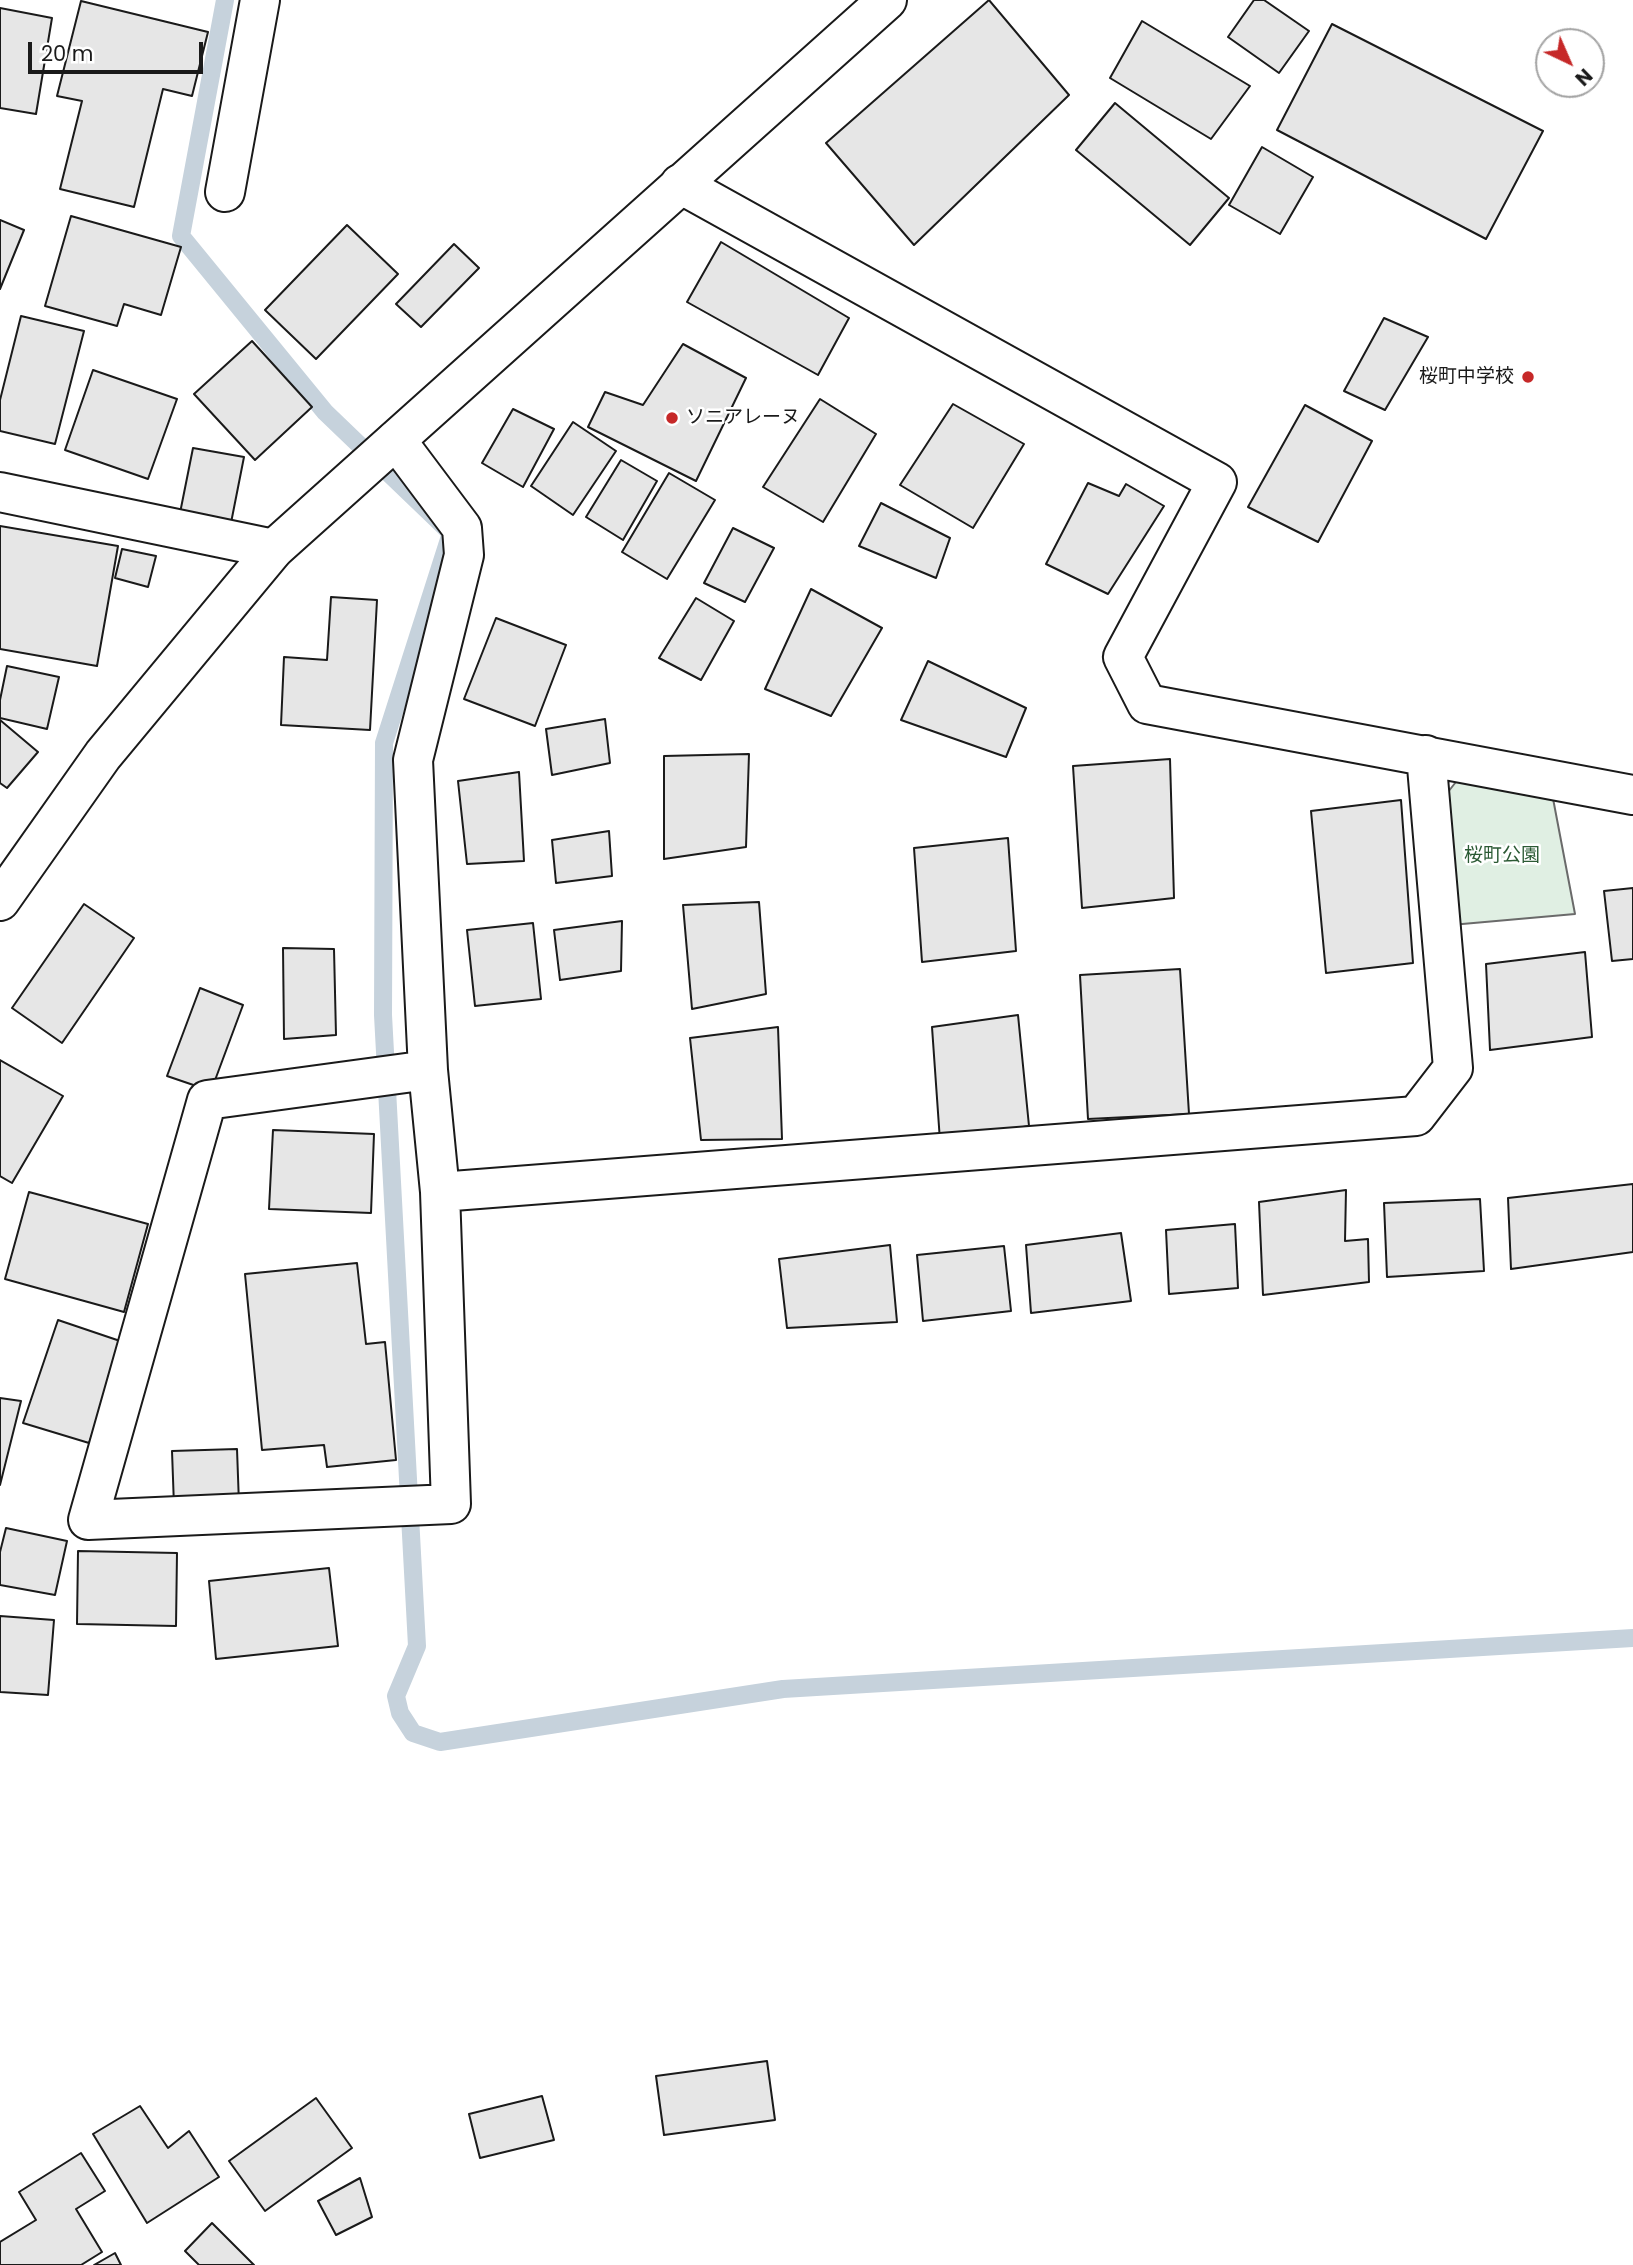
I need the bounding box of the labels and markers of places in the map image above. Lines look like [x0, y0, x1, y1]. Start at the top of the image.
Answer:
place label: 桜町中学校 [1419, 366, 1514, 388]
marker: 桜町中学校 [1520, 369, 1536, 385]
place label: ソニアレーヌ [686, 407, 800, 429]
marker: ソニアレーヌ [664, 410, 680, 426]

